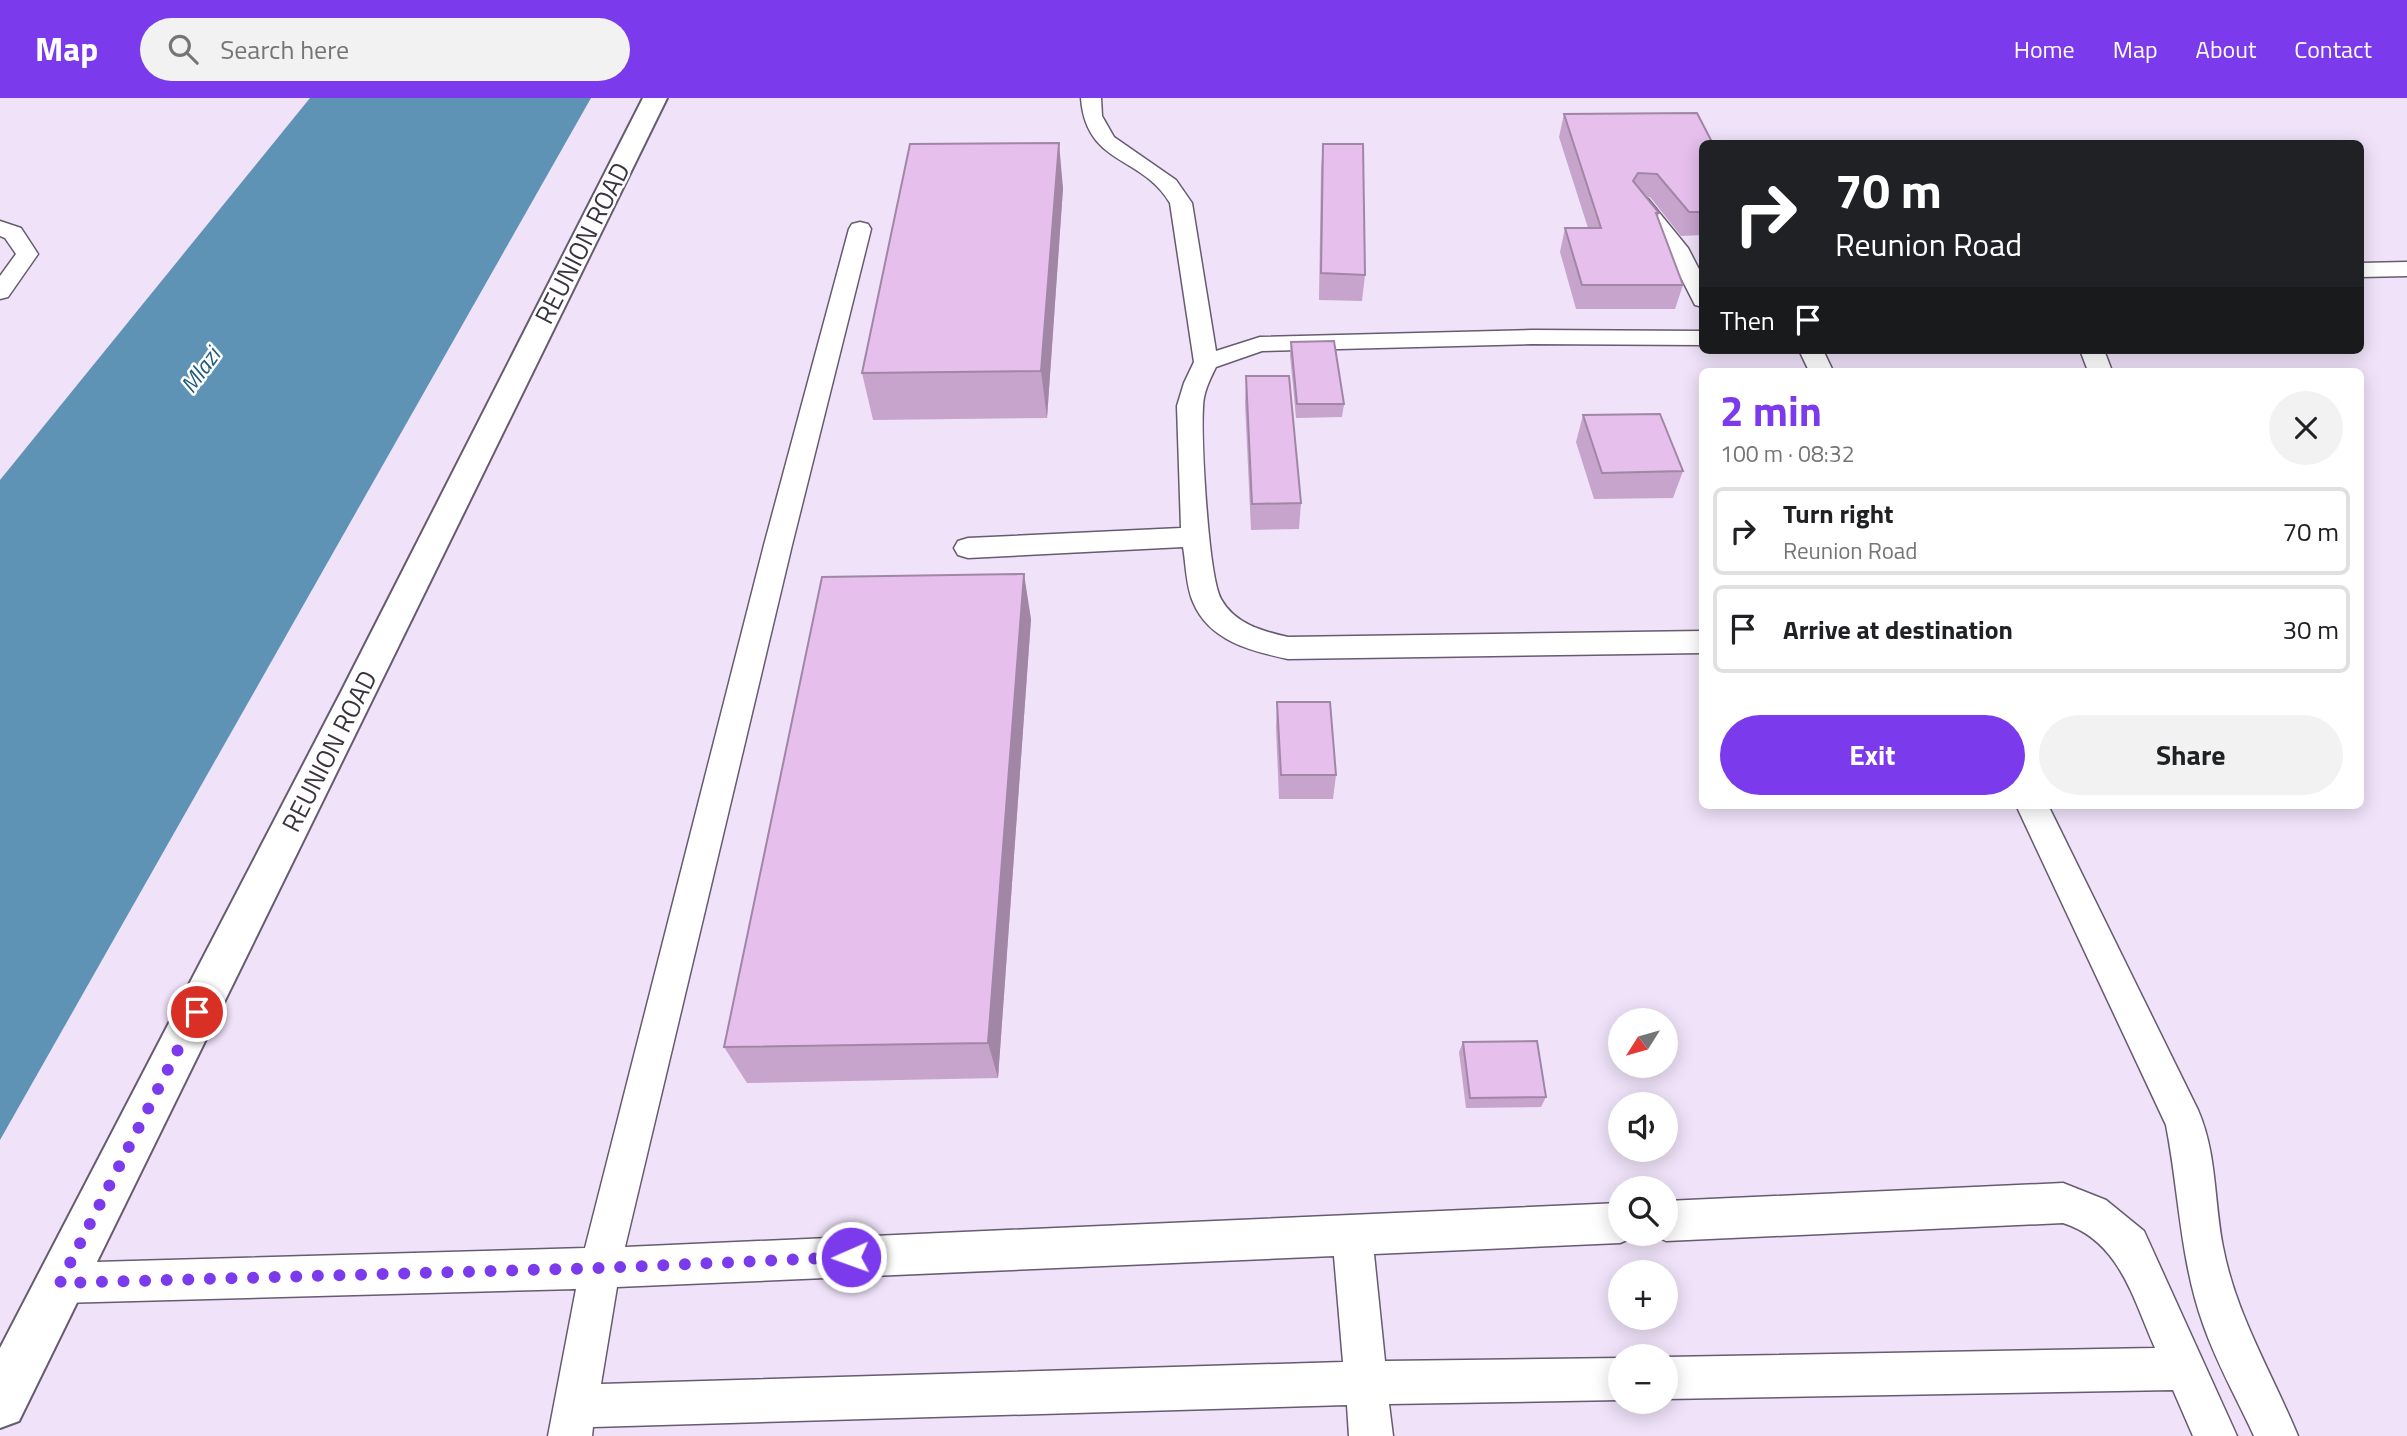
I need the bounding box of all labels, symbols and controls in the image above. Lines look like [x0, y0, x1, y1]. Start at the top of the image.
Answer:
search box [140, 18, 630, 81]
text: Map [35, 24, 98, 74]
icon: search [164, 30, 202, 68]
text: Search here [220, 30, 349, 69]
text: Home [2014, 31, 2075, 67]
text: Map [2113, 31, 2158, 67]
text: About [2196, 31, 2256, 67]
text: Contact [2294, 31, 2372, 67]
text: 70 m [1835, 152, 1942, 227]
street label: REUNION ROAD [525, 155, 639, 331]
icon: right [1720, 168, 1811, 259]
text: Reunion Road [1835, 220, 2022, 268]
text: Then [1720, 301, 1775, 340]
icon: arrive [1789, 301, 1827, 339]
water label: Mlazi [172, 338, 230, 400]
text: 2 min [1720, 378, 1822, 442]
button: close [2269, 391, 2343, 465]
text: 100 m · 08:32 [1720, 436, 1855, 471]
text: Turn right [1783, 494, 1894, 533]
icon: right [1724, 512, 1762, 550]
text: 70 m [2282, 512, 2339, 551]
text: Reunion Road [1783, 533, 1918, 568]
icon: arrive [1724, 610, 1762, 648]
text: Arrive at destination [1783, 610, 2013, 649]
text: 30 m [2282, 610, 2339, 649]
street label: REUNION ROAD [272, 663, 386, 839]
button: Exit [1720, 715, 2025, 795]
button: Share [2039, 715, 2343, 795]
pin [167, 982, 227, 1042]
icon: arrive [178, 993, 216, 1031]
north arrow [1608, 1008, 1678, 1078]
map controls [1608, 1008, 1678, 1414]
button: sound [1608, 1092, 1678, 1162]
button: search [1608, 1176, 1678, 1246]
position arrow [814, 1220, 888, 1294]
button: + [1608, 1260, 1678, 1330]
button: − [1608, 1344, 1678, 1414]

